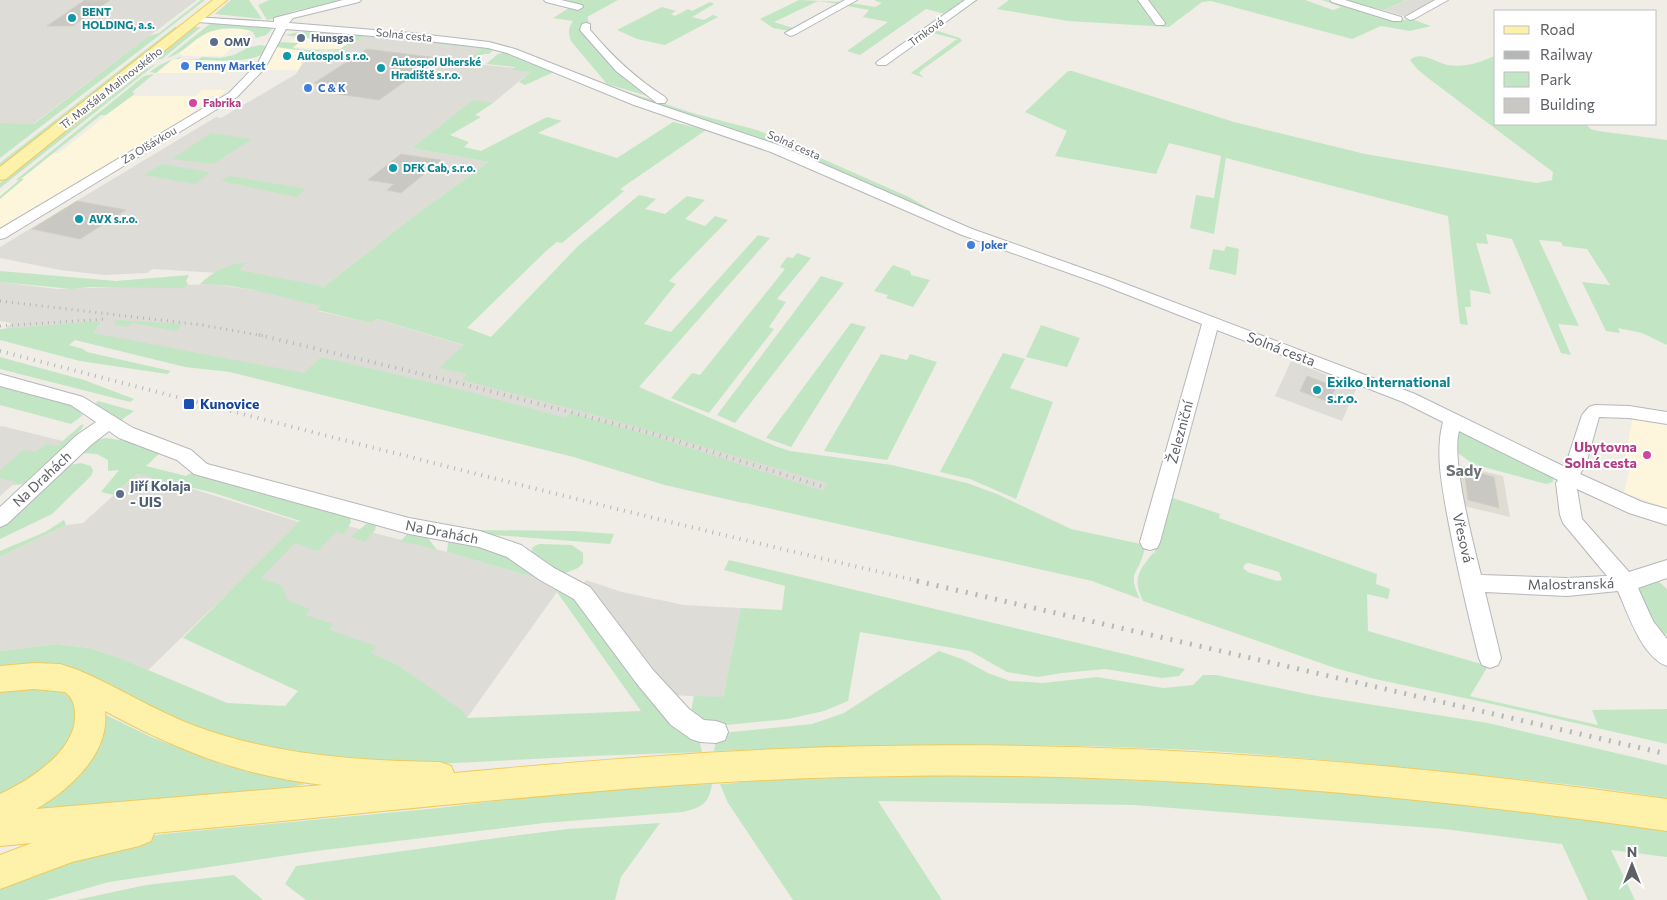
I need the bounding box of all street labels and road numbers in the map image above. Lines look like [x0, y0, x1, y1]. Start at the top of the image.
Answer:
street label: Trnková [906, 15, 946, 49]
street label: Solná cesta [375, 25, 433, 44]
street label: Tř. Maršála Malinovského [57, 43, 165, 131]
street label: Za Olšávkou [119, 123, 179, 166]
street label: Solná cesta [766, 127, 823, 162]
street label: Solná cesta [1245, 328, 1318, 369]
street label: Železniční [1163, 398, 1196, 465]
street label: Na Drahách [9, 447, 74, 510]
street label: Vřesová [1450, 511, 1477, 564]
street label: Na Drahách [404, 516, 480, 547]
street label: Malostranská [1528, 574, 1614, 593]

